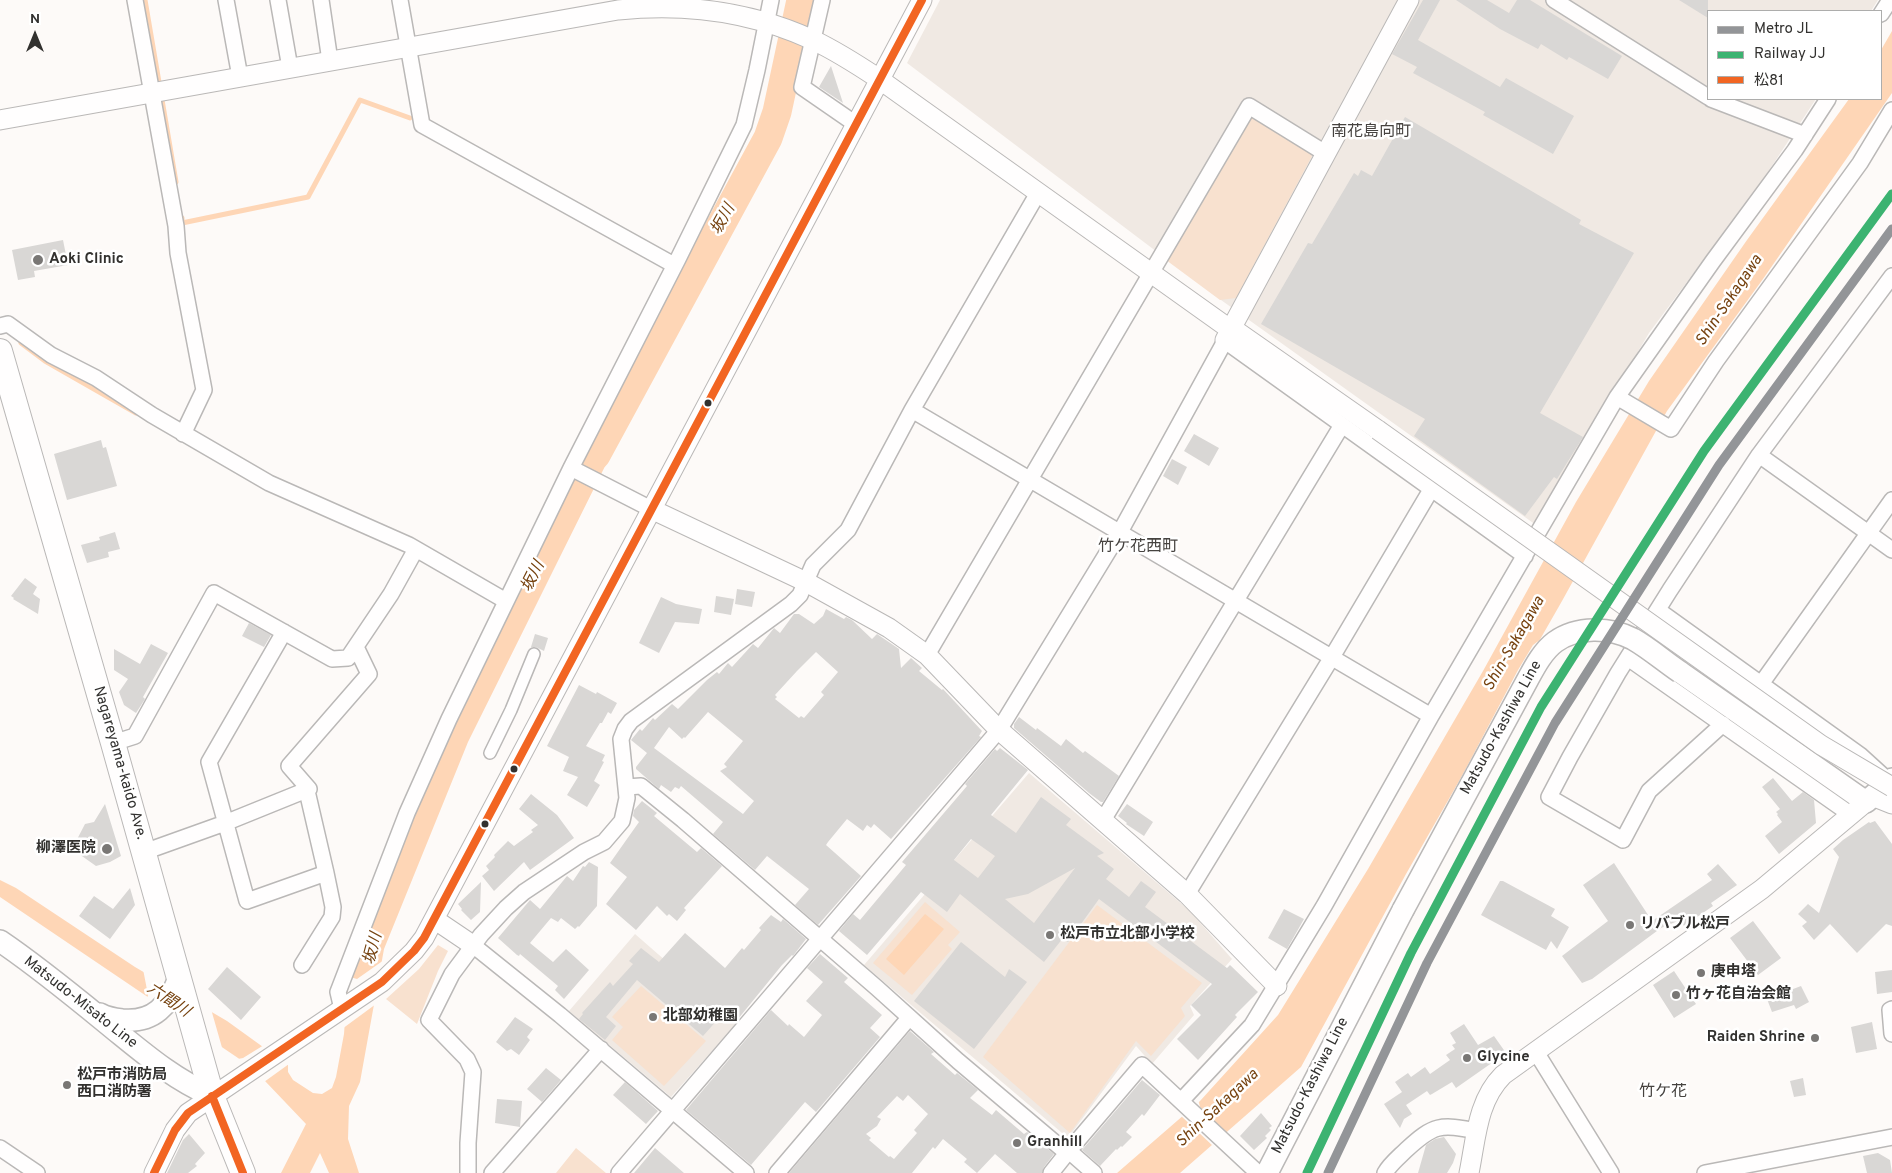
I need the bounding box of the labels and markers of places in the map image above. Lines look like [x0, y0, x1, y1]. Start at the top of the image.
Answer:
place label: Aoki Clinic [49, 251, 124, 269]
marker: Aoki Clinic [31, 253, 45, 267]
unlabelled marker [703, 398, 713, 408]
unlabelled marker [509, 764, 519, 774]
unlabelled marker [480, 819, 490, 829]
place label: 柳澤医院 [36, 840, 96, 858]
marker: 柳澤医院 [100, 842, 114, 856]
place label: リバブル松戸 [1640, 916, 1730, 934]
marker: リバブル松戸 [1624, 919, 1636, 931]
place label: 松戸市立北部小学校 [1060, 926, 1195, 944]
marker: 松戸市立北部小学校 [1044, 929, 1056, 941]
place label: 庚申塔 [1711, 964, 1756, 982]
marker: 庚申塔 [1695, 967, 1707, 979]
place label: 竹ヶ花自治会館 [1686, 986, 1791, 1004]
marker: 竹ヶ花自治会館 [1670, 989, 1682, 1001]
place label: 北部幼稚園 [663, 1008, 738, 1026]
marker: 北部幼稚園 [647, 1011, 659, 1023]
place label: Raiden Shrine [1707, 1029, 1805, 1047]
marker: Raiden Shrine [1809, 1032, 1821, 1044]
place label: Glycine [1477, 1049, 1530, 1067]
marker: Glycine [1461, 1052, 1473, 1064]
place label: 松戸市消防局 西口消防署 [77, 1067, 167, 1102]
marker: 松戸市消防局 西口消防署 [61, 1079, 73, 1091]
place label: Granhill [1027, 1134, 1082, 1152]
marker: Granhill [1011, 1137, 1023, 1149]

